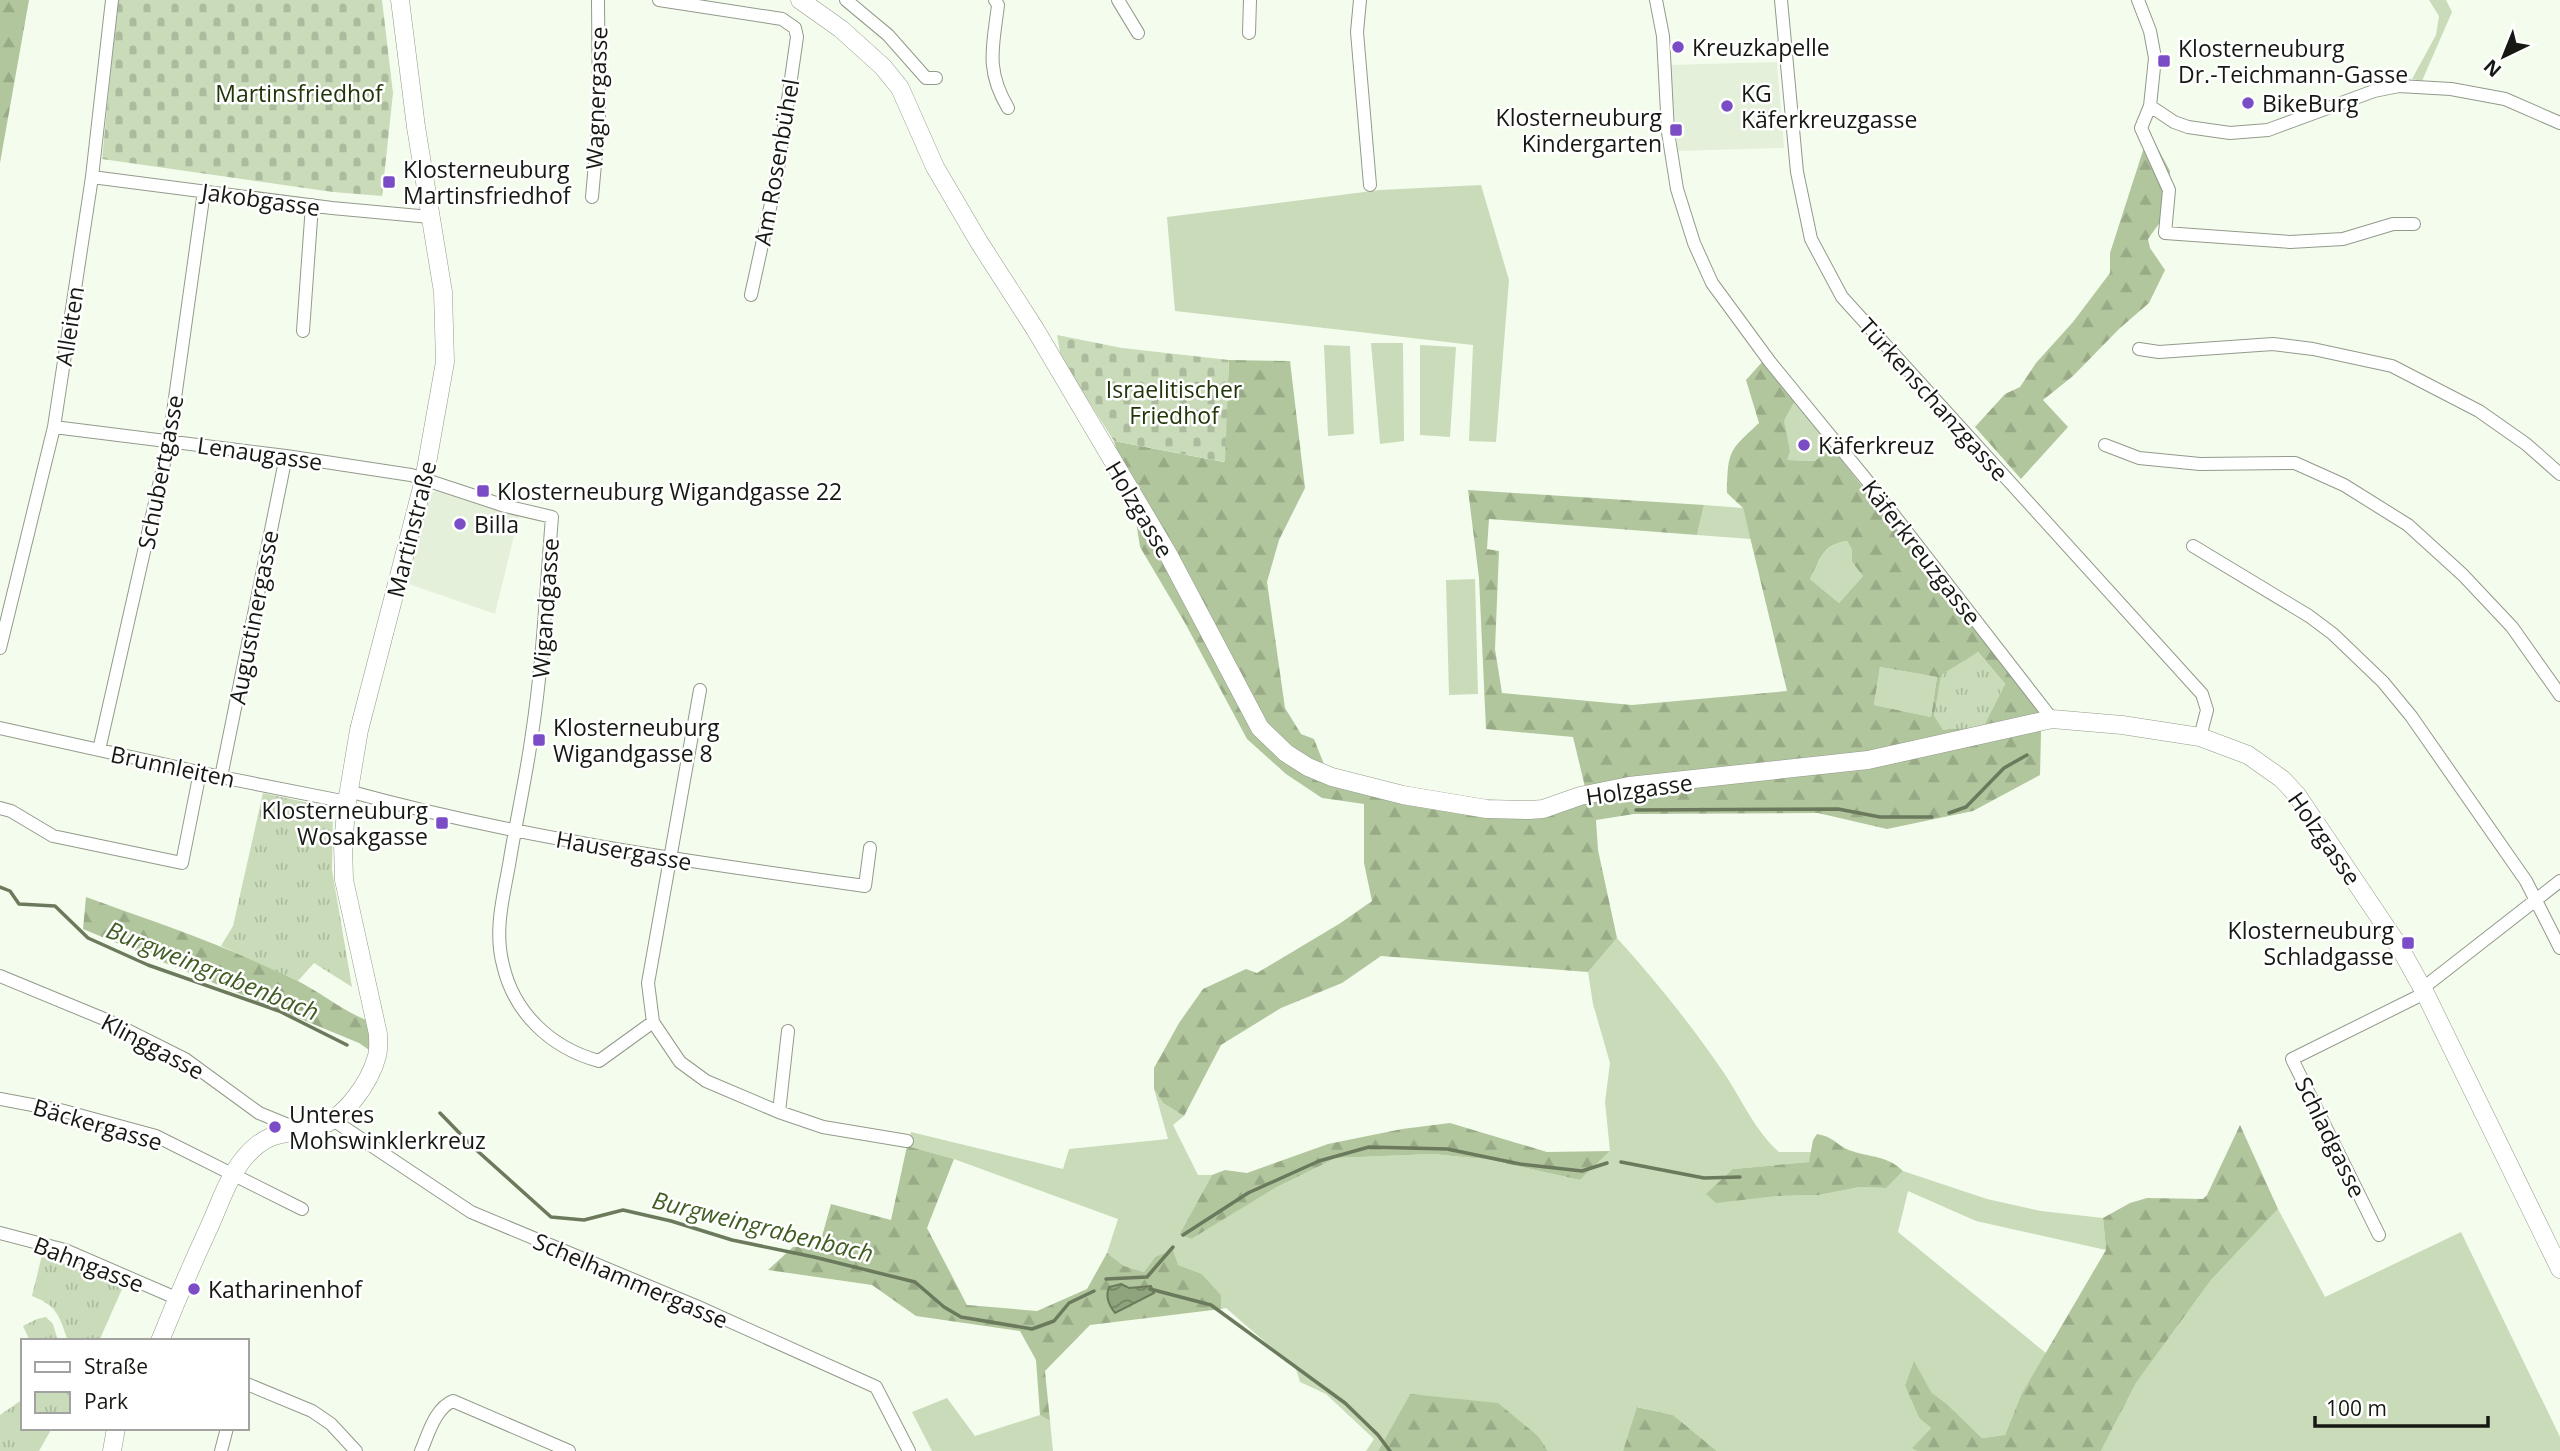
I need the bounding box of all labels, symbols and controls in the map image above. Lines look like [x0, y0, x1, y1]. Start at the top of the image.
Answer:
north arrow [2469, 21, 2539, 91]
street label: Wagnergasse [578, 26, 614, 170]
place label: Kreuzkapelle [1692, 31, 1830, 63]
place label: Klosterneuburg Dr.-Teichmann-Gasse [2178, 32, 2408, 90]
marker: Kreuzkapelle [1670, 39, 1686, 55]
marker: Klosterneuburg Dr.-Teichmann-Gasse [2156, 53, 2172, 69]
text: N [2478, 54, 2507, 83]
street label: Am Rosenbühel [746, 76, 806, 248]
park label: Martinsfriedhof [215, 77, 384, 109]
place label: KG Käferkreuzgasse [1741, 77, 1917, 135]
place label: BikeBurg [2262, 87, 2359, 119]
marker: BikeBurg [2240, 95, 2256, 111]
marker: KG Käferkreuzgasse [1719, 98, 1735, 114]
place label: Klosterneuburg Kindergarten [1496, 101, 1663, 159]
marker: Klosterneuburg Kindergarten [1668, 122, 1684, 138]
place label: Klosterneuburg Martinsfriedhof [403, 153, 572, 211]
marker: Klosterneuburg Martinsfriedhof [381, 174, 397, 190]
street label: Jakobgasse [198, 175, 322, 223]
street label: Alleiten [47, 284, 91, 368]
street label: Türkenschanzgasse [1852, 311, 2016, 487]
park label: Israelitischer Friedhof [1106, 373, 1243, 431]
street label: Schubertgasse [129, 392, 191, 552]
street label: Lenaugasse [195, 428, 325, 478]
place label: Käferkreuz [1818, 429, 1934, 461]
marker: Käferkreuz [1796, 437, 1812, 453]
street label: Holzgasse [1099, 455, 1181, 563]
street label: Martinstraße [379, 457, 443, 601]
street label: Käferkreuzgasse [1855, 473, 1989, 631]
place label: Klosterneuburg Wigandgasse 22 [497, 475, 842, 507]
marker: Klosterneuburg Wigandgasse 22 [475, 483, 491, 499]
place label: Billa [474, 508, 519, 540]
marker: Billa [452, 516, 468, 532]
street label: Augustinergasse [220, 527, 286, 707]
street label: Wigandgasse [524, 537, 566, 679]
place label: Klosterneuburg Wigandgasse 8 [553, 711, 720, 769]
marker: Klosterneuburg Wigandgasse 8 [531, 732, 547, 748]
street label: Brunnleiten [108, 737, 238, 795]
street label: Holzgasse [1584, 766, 1694, 812]
street label: Holzgasse [2281, 785, 2369, 891]
place label: Klosterneuburg Wosakgasse [262, 794, 429, 852]
marker: Klosterneuburg Wosakgasse [434, 815, 450, 831]
street label: Hausergasse [554, 822, 694, 878]
water label: Burgweingrabenbach [102, 912, 324, 1028]
place label: Klosterneuburg Schladgasse [2228, 914, 2395, 972]
marker: Klosterneuburg Schladgasse [2400, 935, 2416, 951]
street label: Klinggasse [96, 1005, 210, 1087]
street label: Schladgasse [2288, 1071, 2374, 1203]
street label: Bäckergasse [30, 1090, 166, 1158]
place label: Unteres Mohswinklerkreuz [289, 1098, 486, 1156]
marker: Unteres Mohswinklerkreuz [267, 1119, 283, 1135]
water label: Burgweingrabenbach [649, 1183, 877, 1269]
street label: Schelhammergasse [529, 1225, 733, 1335]
street label: Bahngasse [29, 1228, 149, 1300]
place label: Katharinenhof [208, 1273, 363, 1305]
marker: Katharinenhof [186, 1281, 202, 1297]
legend [21, 1339, 248, 1430]
text: Straße [84, 1352, 148, 1380]
scale bar [2315, 1384, 2488, 1428]
text: Park [84, 1387, 128, 1415]
text: 100 m [2326, 1394, 2387, 1422]

